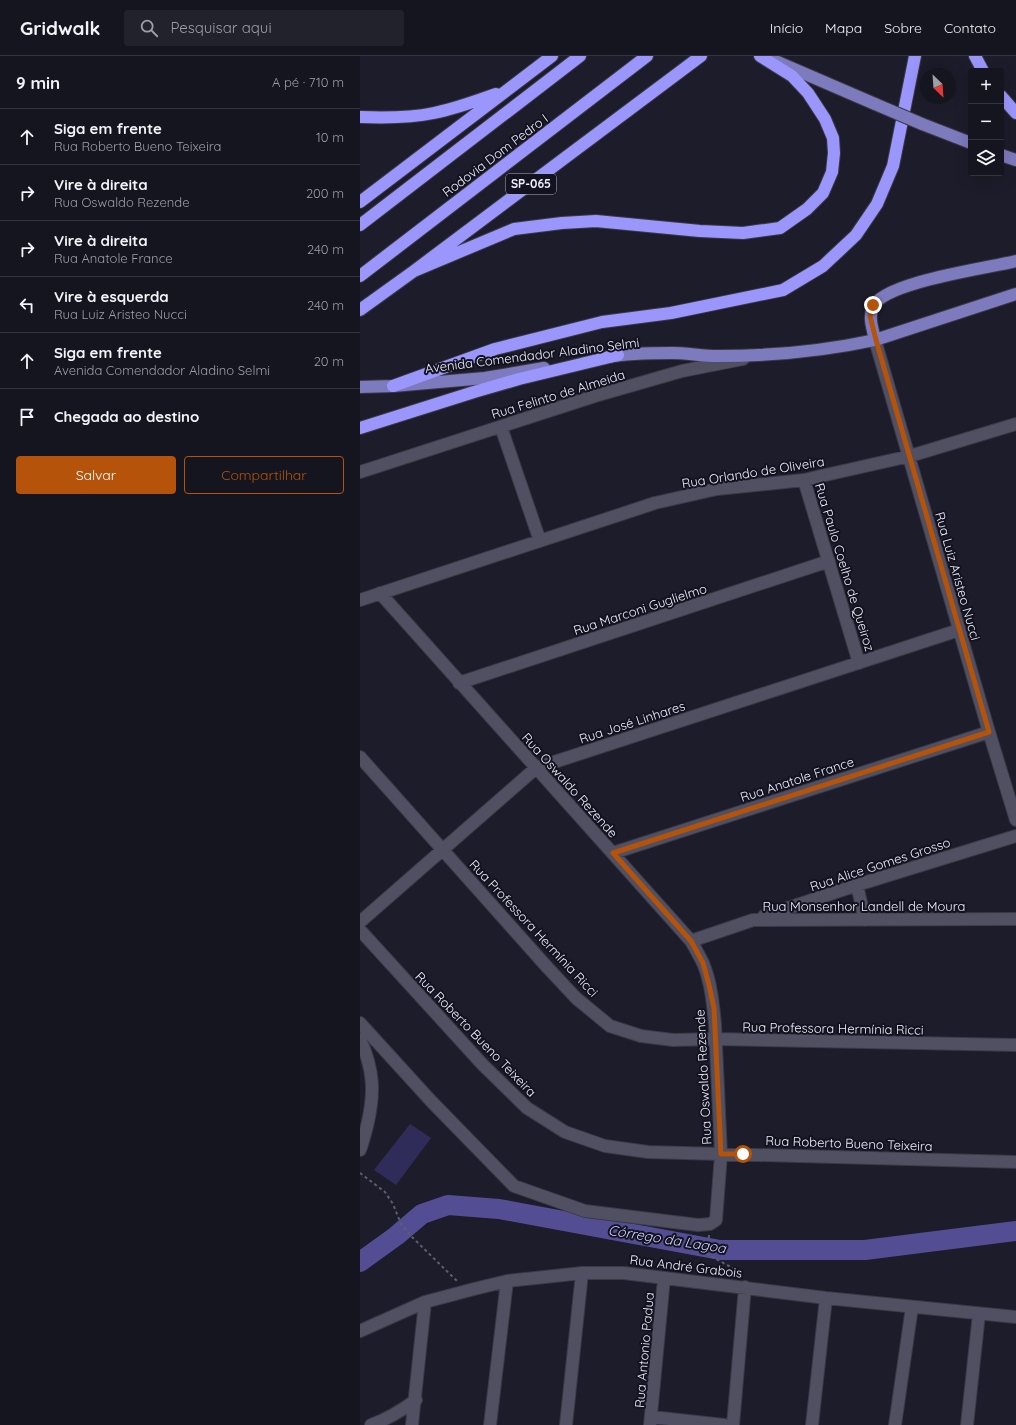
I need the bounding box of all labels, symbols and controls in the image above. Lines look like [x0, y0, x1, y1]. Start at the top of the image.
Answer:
search box [124, 10, 404, 46]
text: Gridwalk [20, 16, 100, 40]
icon: search [138, 17, 160, 39]
text: Pesquisar aqui [170, 18, 272, 37]
text: Início [770, 19, 803, 37]
text: Mapa [825, 19, 862, 37]
text: Sobre [884, 19, 922, 37]
text: Contato [944, 19, 996, 37]
north arrow [920, 68, 956, 104]
map controls [968, 68, 1004, 176]
button: + [968, 68, 1004, 104]
text: 9 min [16, 72, 60, 93]
text: A pé · 710 m [272, 74, 344, 90]
button: − [968, 104, 1004, 140]
street label: Rodovia Dom Pedro I [439, 110, 551, 200]
text: Siga em frente [54, 119, 162, 138]
icon: ahead [16, 126, 38, 148]
text: 10 m [316, 129, 344, 145]
text: Rua Roberto Bueno Teixeira [54, 138, 221, 154]
button: layers [968, 140, 1004, 176]
road number: SP-065 [506, 174, 556, 194]
text: Vire à direita [54, 175, 148, 194]
icon: right [16, 182, 38, 204]
text: 200 m [306, 185, 344, 201]
text: Rua Oswaldo Rezende [54, 194, 189, 210]
text: Vire à direita [54, 231, 148, 250]
icon: right [16, 238, 38, 260]
text: 240 m [307, 241, 344, 257]
text: Rua Anatole France [54, 250, 173, 266]
text: Vire à esquerda [54, 287, 169, 306]
icon: left [16, 294, 38, 316]
route end [864, 296, 882, 314]
text: 240 m [307, 297, 344, 313]
text: Rua Luiz Aristeo Nucci [54, 306, 187, 322]
street label: Avenida Comendador Aladino Selmi [424, 334, 640, 376]
text: Siga em frente [54, 343, 162, 362]
icon: ahead [16, 350, 38, 372]
text: 20 m [314, 353, 344, 369]
text: Avenida Comendador Aladino Selmi [54, 362, 270, 378]
street label: Rua Felinto de Almeida [489, 366, 627, 422]
icon: arrive [16, 406, 38, 428]
text: Chegada ao destino [54, 407, 199, 426]
street label: Rua Orlando de Oliveira [681, 453, 825, 491]
button: Salvar [16, 456, 176, 494]
button: Compartilhar [184, 456, 344, 494]
street label: Rua Paulo Coelho de Queiroz [812, 481, 878, 653]
street label: Rua Luiz Aristeo Nucci [932, 510, 984, 642]
street label: Rua Marconi Guglielmo [571, 580, 709, 638]
street label: Rua José Linhares [577, 697, 687, 747]
street label: Rua Oswaldo Rezende [519, 729, 621, 841]
street label: Rua Anatole France [738, 753, 856, 805]
street label: Rua Alice Gomes Grosso [808, 834, 952, 894]
street label: Rua Professora Hermínia Ricci [466, 856, 602, 1000]
street label: Rua Monsenhor Landell de Moura [763, 898, 965, 914]
street label: Rua Roberto Bueno Teixeira [412, 968, 540, 1100]
street label: Rua Oswaldo Rezende [691, 1009, 715, 1145]
street label: Rua Professora Hermínia Ricci [742, 1018, 924, 1038]
street label: Rua Roberto Bueno Teixeira [765, 1132, 933, 1154]
route start [734, 1145, 752, 1163]
water label: Córrego da Lagoa [607, 1221, 729, 1257]
street label: Rua André Grabois [629, 1251, 743, 1281]
street label: Rua Antonio Padua [631, 1291, 657, 1409]

